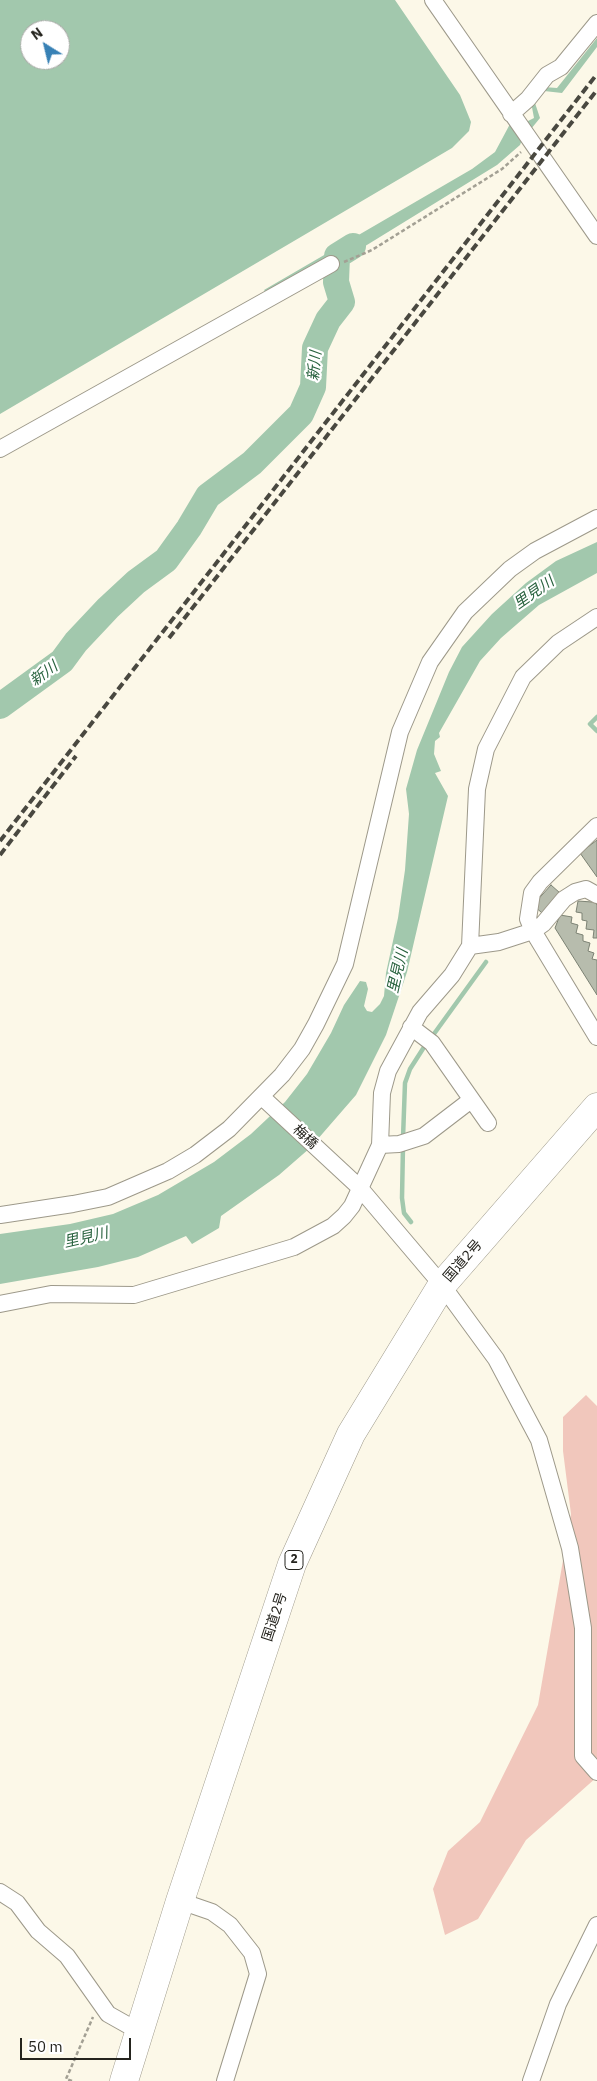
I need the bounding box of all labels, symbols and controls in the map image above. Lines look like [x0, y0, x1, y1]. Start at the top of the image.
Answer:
north arrow [20, 20, 70, 70]
text: N [27, 23, 46, 44]
water label: 新川 [304, 350, 326, 382]
water label: 里見川 [510, 573, 558, 613]
water label: 新川 [27, 658, 61, 690]
water label: 里見川 [384, 947, 412, 995]
street label: 梅橋 [289, 1121, 321, 1153]
water label: 里見川 [62, 1224, 110, 1252]
street label: 国道2号 [440, 1236, 486, 1286]
road number: 2 [285, 1550, 303, 1570]
street label: 国道2号 [259, 1590, 291, 1644]
scale bar [22, 2028, 134, 2060]
text: 50 m [28, 2037, 63, 2056]

